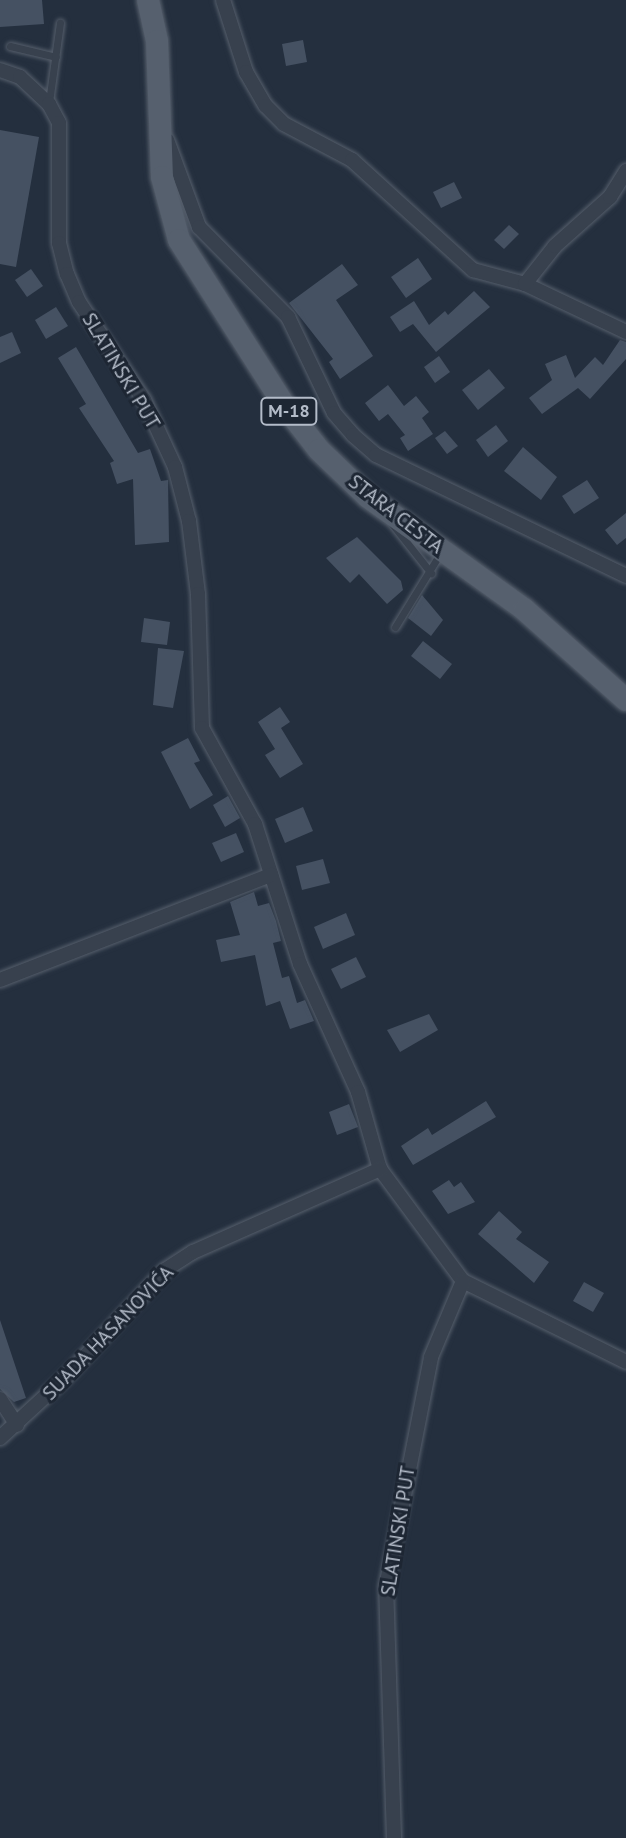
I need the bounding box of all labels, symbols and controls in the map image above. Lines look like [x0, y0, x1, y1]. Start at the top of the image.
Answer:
street label: SLATINSKI PUT [77, 309, 165, 433]
road number: M-18 [259, 397, 319, 425]
street label: STARA CESTA [343, 469, 449, 559]
street label: SUADA HASANOVIĆA [37, 1260, 179, 1406]
street label: SLATINSKI PUT [376, 1464, 420, 1598]

